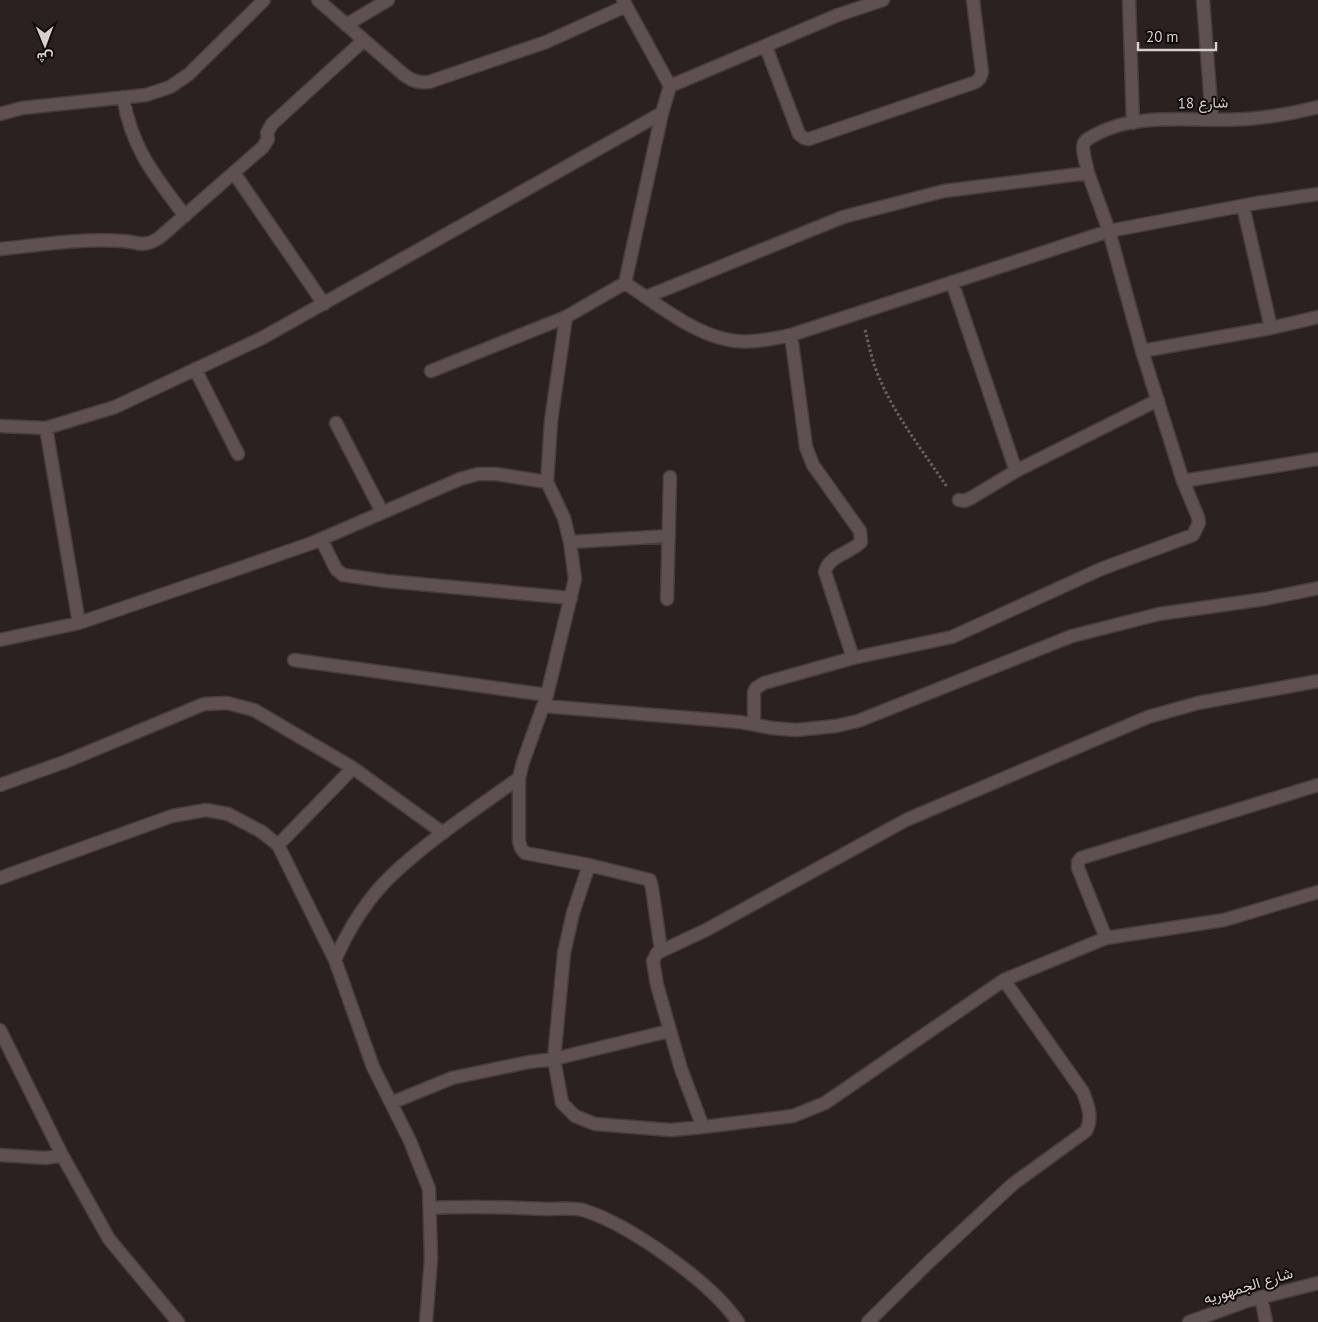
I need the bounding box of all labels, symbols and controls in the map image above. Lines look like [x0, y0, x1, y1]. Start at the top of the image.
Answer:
north arrow [20, 20, 70, 70]
scale bar [1138, 20, 1216, 52]
text: 20 m [1146, 27, 1179, 46]
text: ش [36, 49, 54, 67]
street label: شارع 18 [1178, 93, 1229, 114]
street label: شارع الجمهوريه [1201, 1263, 1296, 1310]

